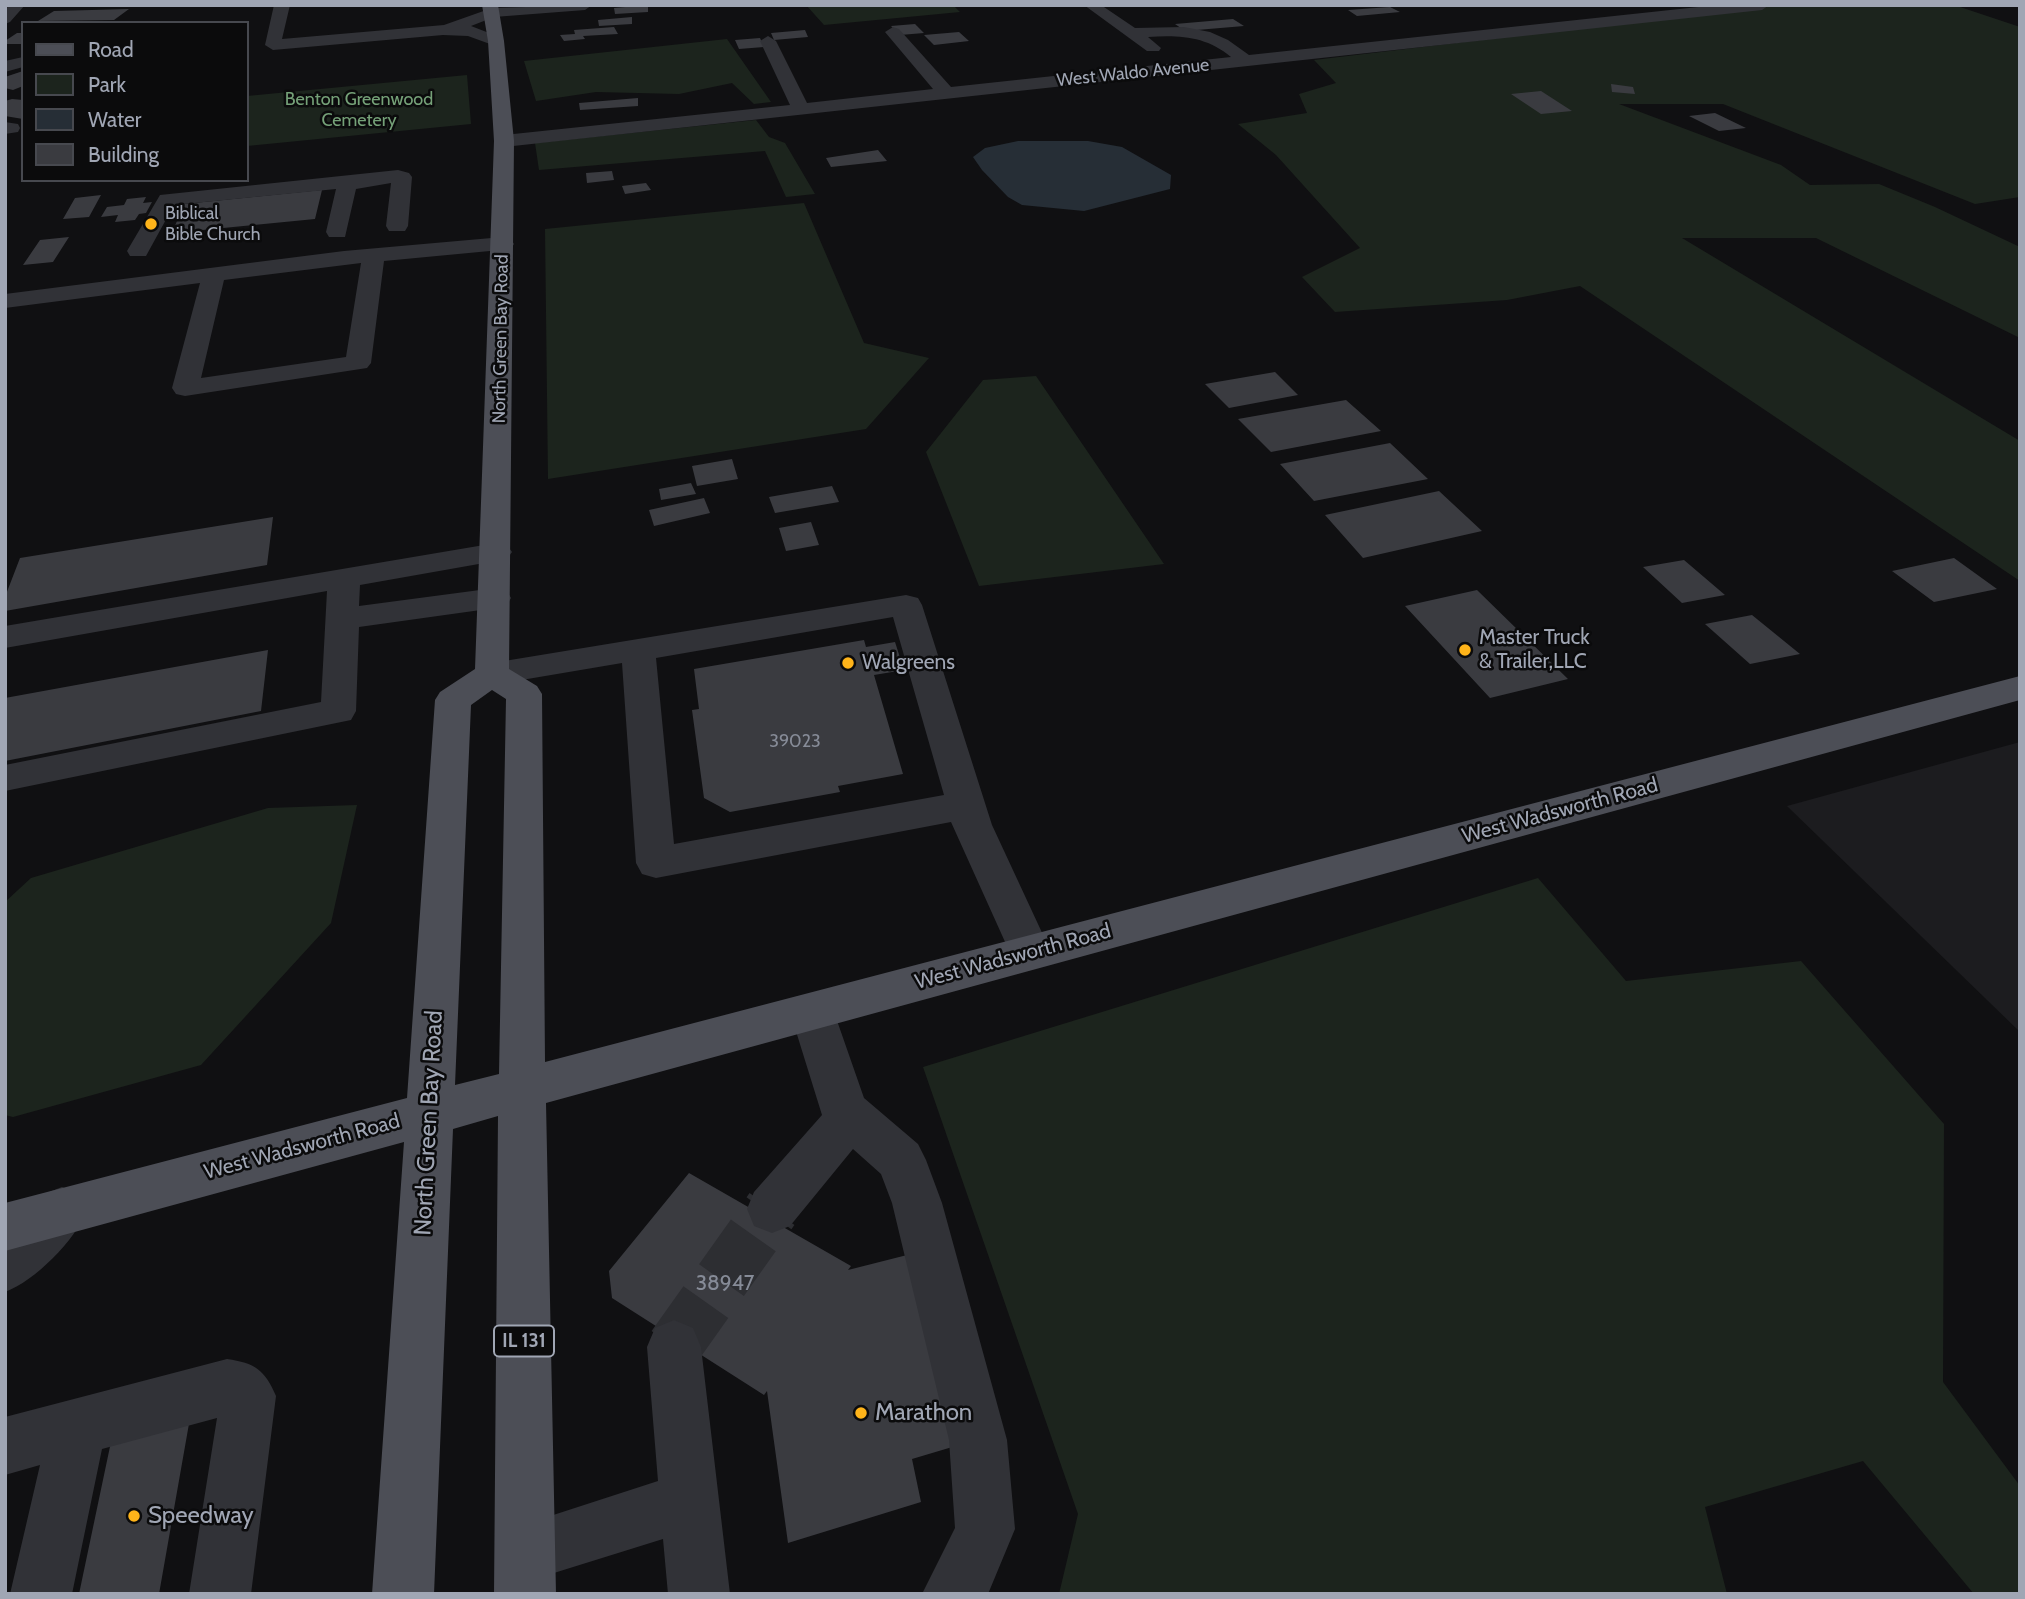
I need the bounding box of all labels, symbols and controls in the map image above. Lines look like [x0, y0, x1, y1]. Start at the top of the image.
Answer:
legend [21, 21, 248, 182]
text: Road [88, 37, 134, 62]
street label: West Waldo Avenue [1056, 54, 1210, 92]
text: Park [88, 72, 126, 97]
park label: Benton Greenwood Cemetery [285, 89, 433, 132]
text: Water [88, 107, 141, 132]
text: Building [88, 142, 159, 167]
place label: Biblical Bible Church [165, 203, 261, 246]
marker: Biblical Bible Church [143, 216, 159, 232]
street label: North Green Bay Road [489, 254, 513, 424]
place label: Master Truck & Trailer,LLC [1479, 625, 1590, 675]
marker: Master Truck & Trailer,LLC [1457, 642, 1473, 658]
place label: Walgreens [862, 650, 955, 676]
marker: Walgreens [840, 655, 856, 671]
house number: 39023 [769, 731, 821, 753]
street label: West Wadsworth Road [1459, 773, 1661, 849]
street label: West Wadsworth Road [912, 919, 1114, 995]
street label: North Green Bay Road [409, 1010, 449, 1236]
street label: West Wadsworth Road [201, 1109, 403, 1185]
house number: 38947 [696, 1271, 754, 1297]
road number: IL 131 [494, 1326, 554, 1357]
place label: Marathon [875, 1399, 972, 1427]
marker: Marathon [853, 1405, 869, 1421]
place label: Speedway [148, 1502, 254, 1530]
marker: Speedway [126, 1508, 142, 1524]

